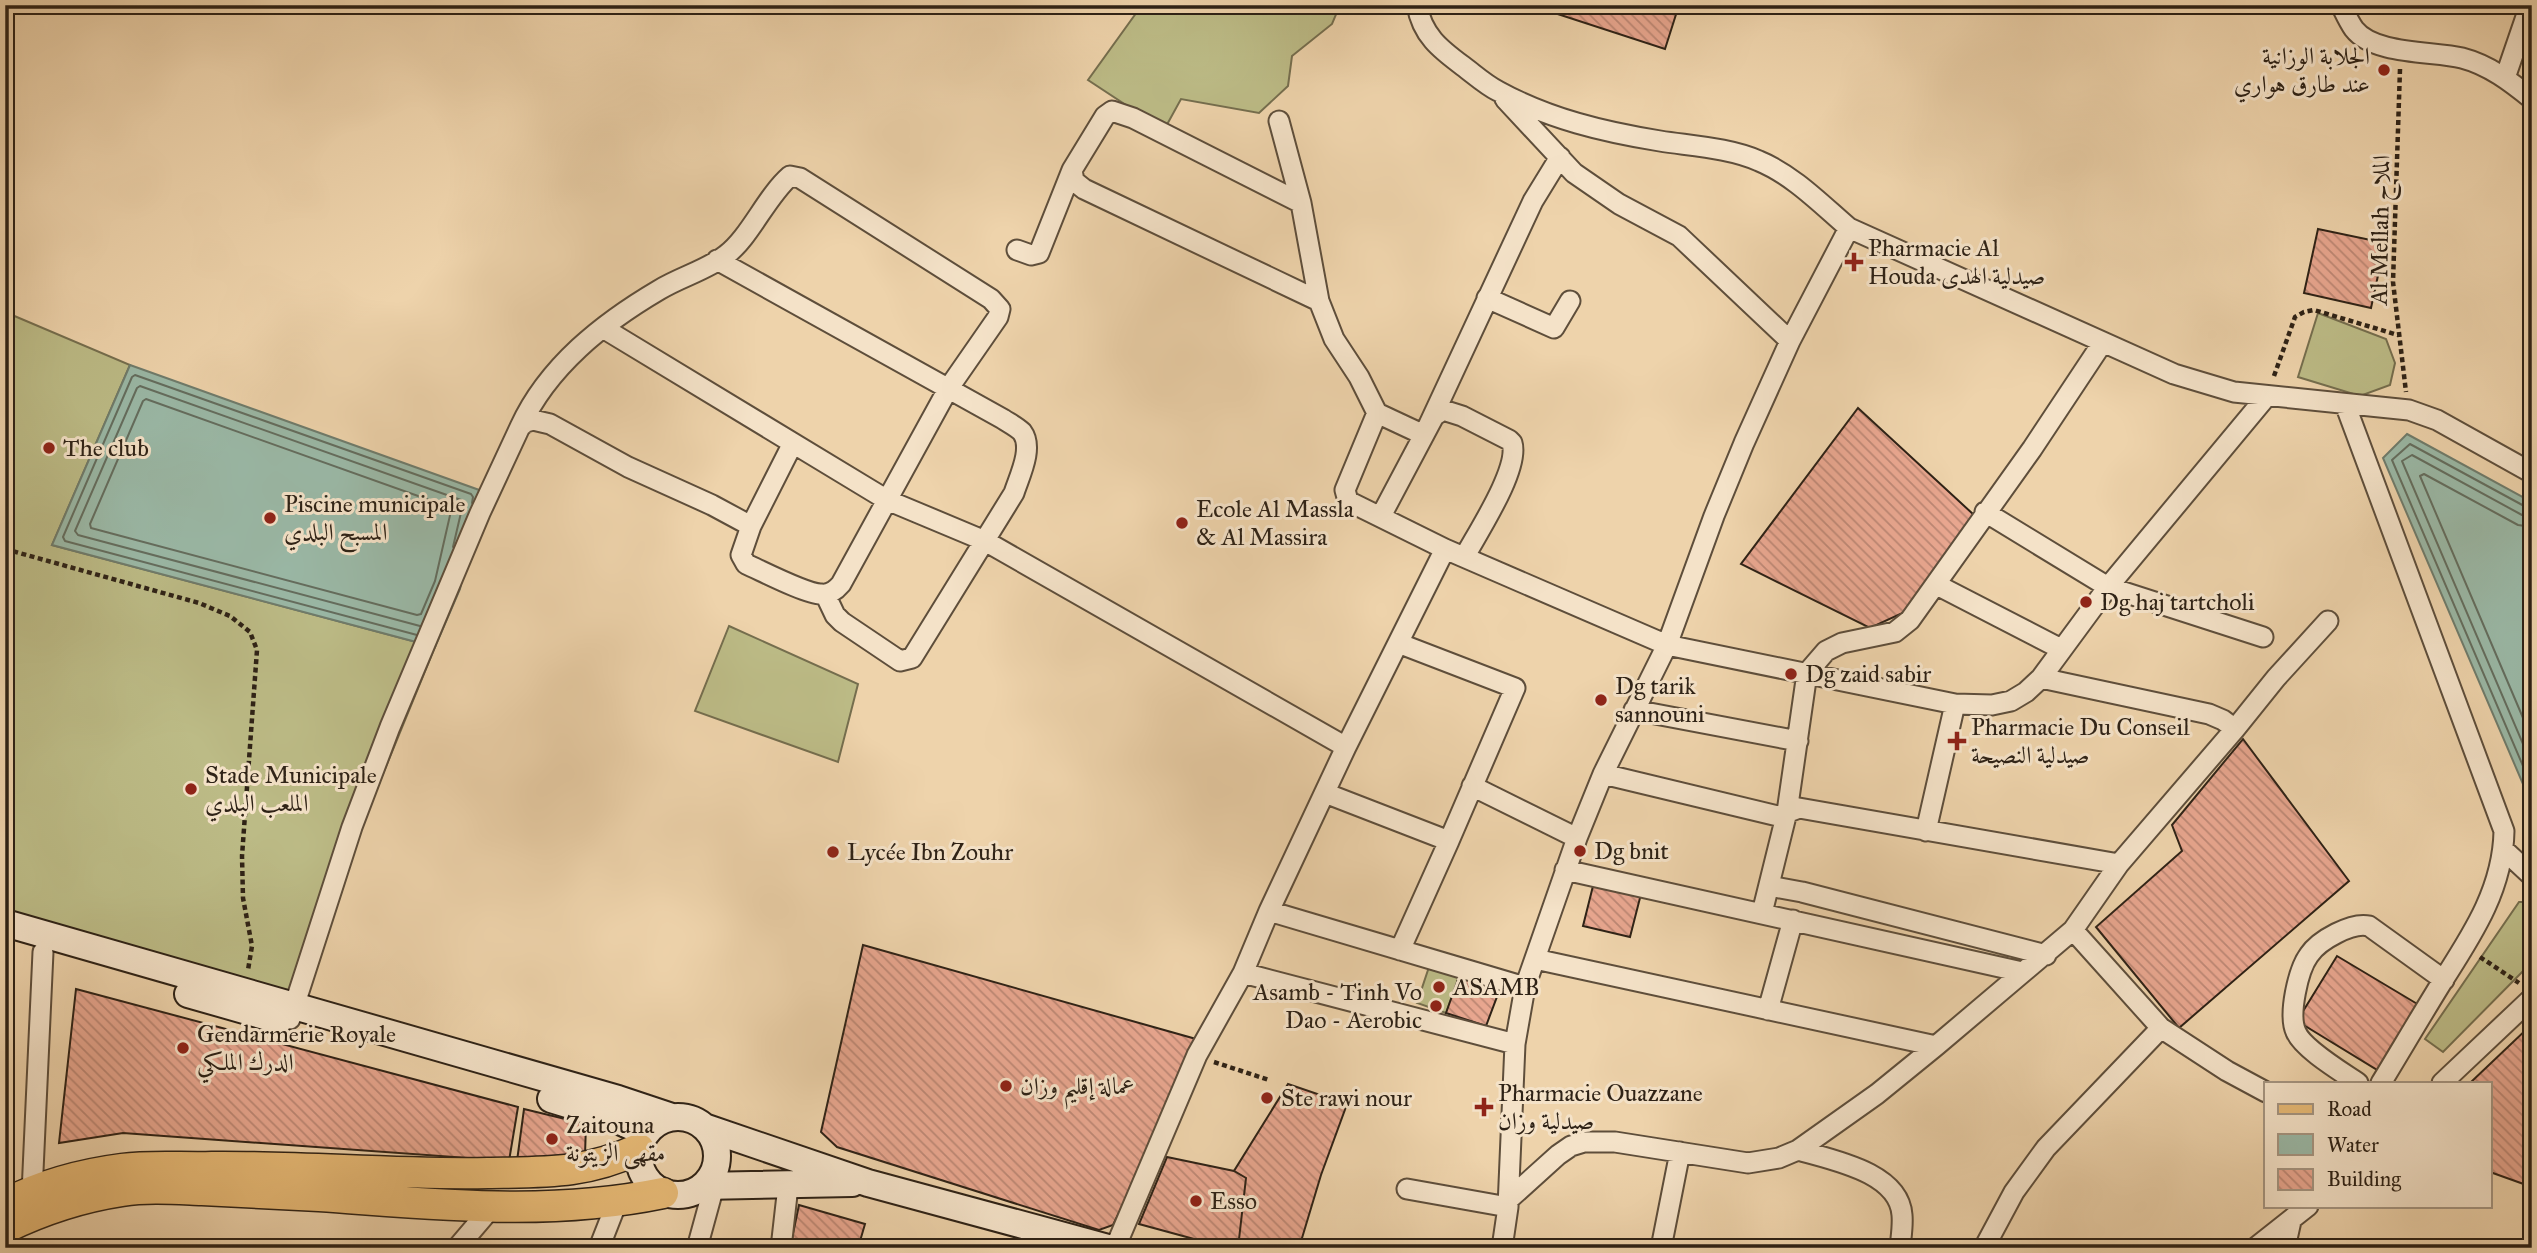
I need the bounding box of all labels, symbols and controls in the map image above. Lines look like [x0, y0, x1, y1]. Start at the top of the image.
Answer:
place label: الجلابة الوزانية عند طارق هواري [2234, 41, 2370, 103]
marker: الجلابة الوزانية عند طارق هواري [2376, 62, 2392, 78]
street label: Al Mellah الملاح [2364, 155, 2402, 306]
place label: Pharmacie Al Houda صيدلية الهدى [1868, 233, 2045, 291]
marker: Pharmacie Al Houda صيدلية الهدى [1846, 254, 1862, 270]
place label: The club [63, 433, 149, 463]
marker: The club [41, 440, 57, 456]
place label: Piscine municipale المسبح البلدي [284, 489, 466, 553]
place label: Ecole Al Massla & Al Massira [1196, 494, 1355, 552]
marker: Piscine municipale المسبح البلدي [262, 510, 278, 526]
marker: Ecole Al Massla & Al Massira [1174, 515, 1190, 531]
place label: Dg haj tartcholi [2100, 587, 2255, 617]
marker: Dg haj tartcholi [2078, 594, 2094, 610]
place label: Dg zaid sabir [1805, 659, 1931, 689]
marker: Dg zaid sabir [1783, 666, 1799, 682]
place label: Dg tarik sannouni [1615, 671, 1705, 729]
marker: Dg tarik sannouni [1593, 692, 1609, 708]
place label: Pharmacie Du Conseil صيدلية النصيحة [1971, 712, 2190, 770]
marker: Pharmacie Du Conseil صيدلية النصيحة [1949, 733, 1965, 749]
place label: Stade Municipale الملعب البلدي [205, 760, 377, 822]
marker: Stade Municipale الملعب البلدي [183, 781, 199, 797]
place label: Dg bnit [1594, 836, 1669, 866]
place label: Lycée Ibn Zouhr [847, 837, 1013, 867]
marker: Dg bnit [1572, 843, 1588, 859]
marker: Lycée Ibn Zouhr [825, 844, 841, 860]
place label: ASAMB [1452, 972, 1540, 1002]
place label: Asamb - Tinh Vo Dao - Aerobic [1252, 977, 1422, 1035]
marker: ASAMB [1431, 979, 1447, 995]
marker: Asamb - Tinh Vo Dao - Aerobic [1428, 998, 1444, 1014]
place label: Gendarmerie Royale الدرك الملكي [197, 1019, 396, 1084]
marker: Gendarmerie Royale الدرك الملكي [175, 1040, 191, 1056]
place label: عمالة إقليم وزان [1020, 1071, 1134, 1110]
marker: عمالة إقليم وزان [998, 1078, 1014, 1094]
place label: Pharmacie Ouazzane صيدلية وزان [1498, 1078, 1703, 1136]
legend [2264, 1082, 2492, 1208]
place label: Ste rawi nour [1281, 1083, 1412, 1113]
marker: Ste rawi nour [1259, 1090, 1275, 1106]
text: Road [2327, 1096, 2372, 1122]
marker: Pharmacie Ouazzane صيدلية وزان [1476, 1099, 1492, 1115]
place label: Zaitouna مقهى الزيتونة [566, 1110, 665, 1170]
marker: Zaitouna مقهى الزيتونة [544, 1131, 560, 1147]
text: Water [2327, 1132, 2379, 1158]
text: Building [2327, 1166, 2401, 1192]
place label: Esso [1210, 1186, 1257, 1216]
marker: Esso [1188, 1193, 1204, 1209]

